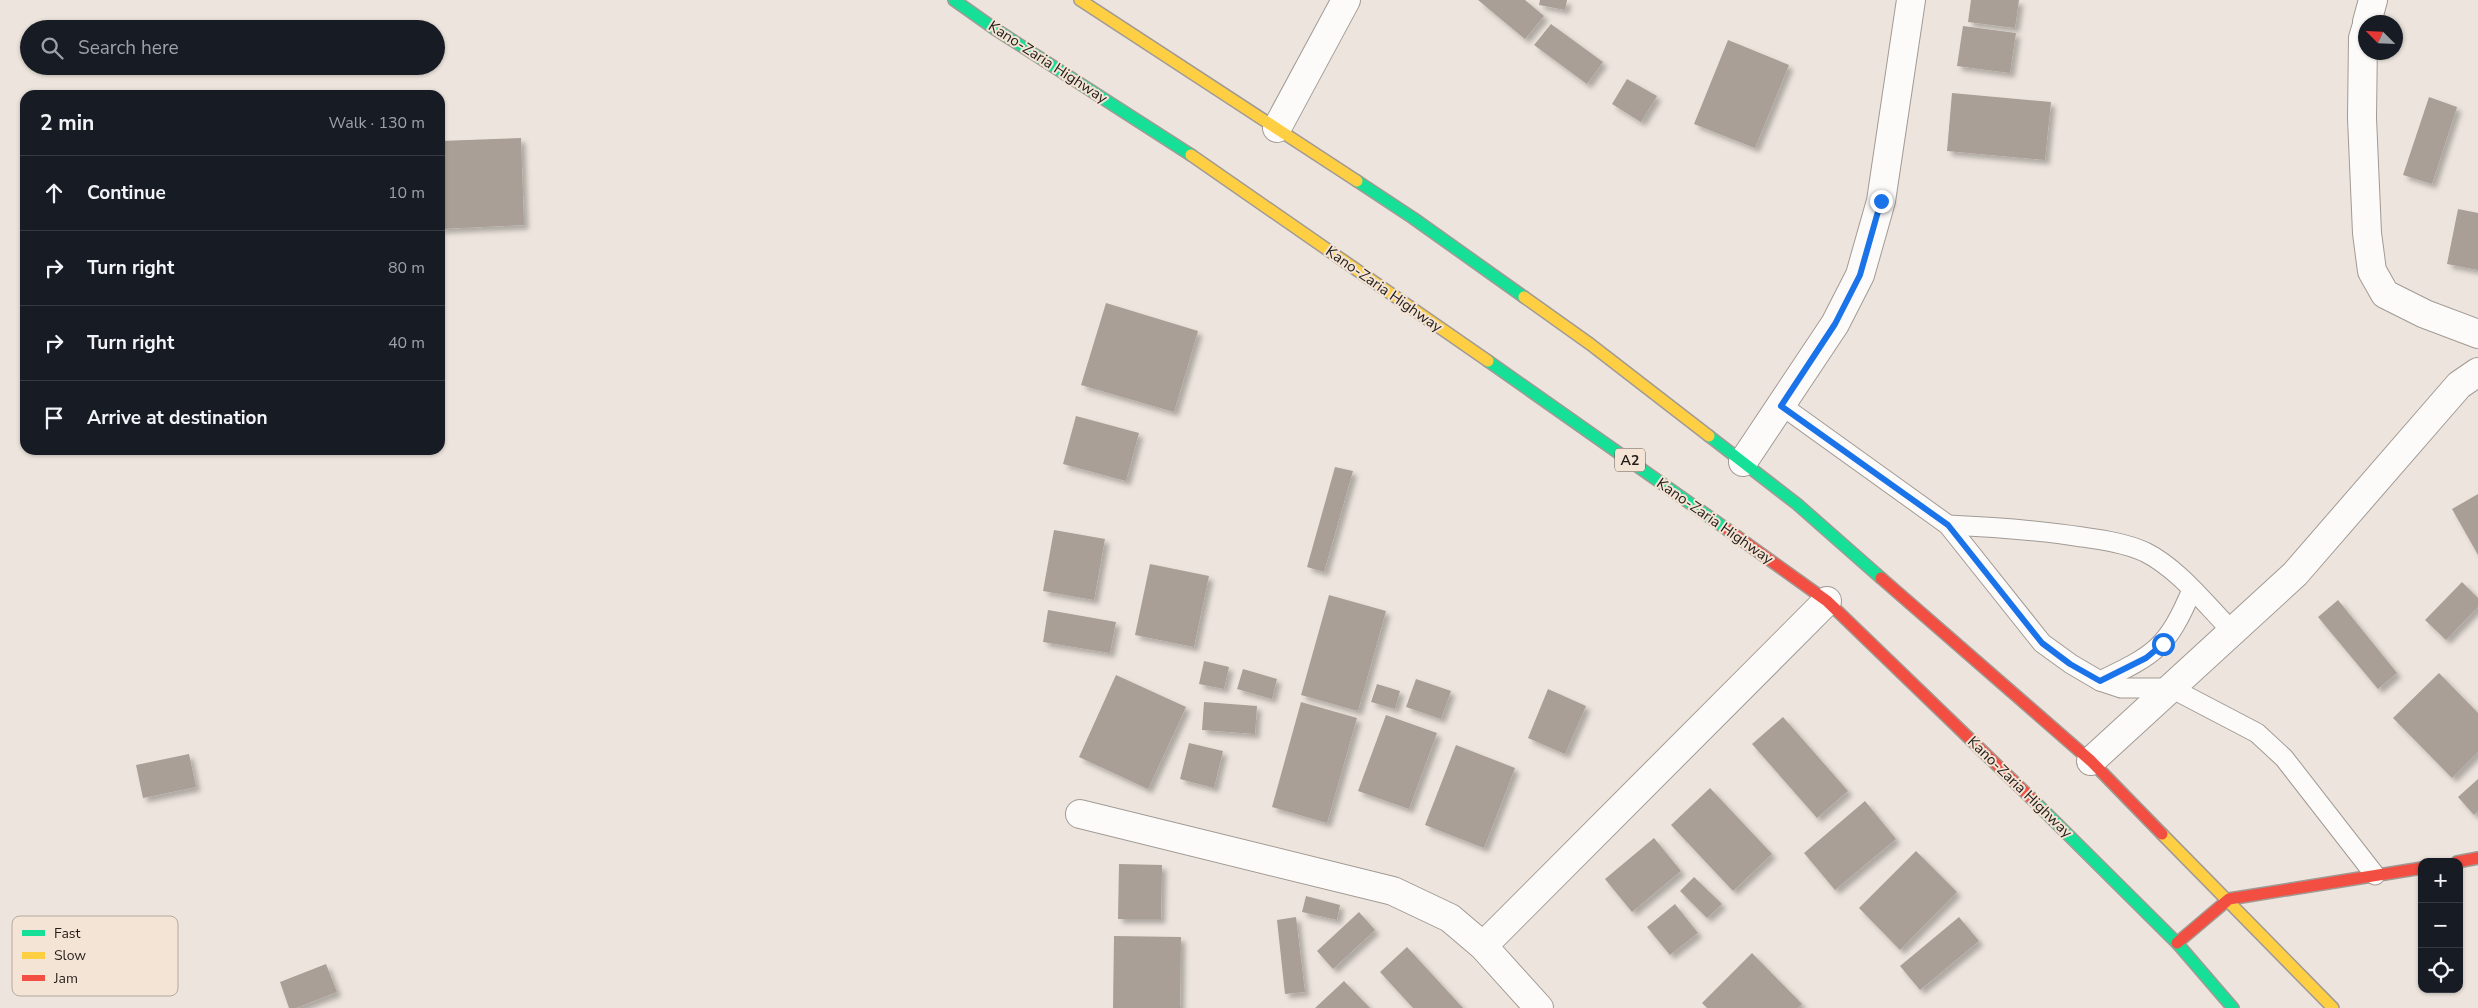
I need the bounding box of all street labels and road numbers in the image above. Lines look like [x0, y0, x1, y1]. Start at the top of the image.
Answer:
street label: Kano-Zaria Highway [985, 16, 1112, 108]
street label: Kano-Zaria Highway [1322, 241, 1447, 337]
road number: A2 [1615, 448, 1645, 472]
street label: Kano-Zaria Highway [1653, 473, 1778, 569]
street label: Kano-Zaria Highway [1963, 732, 2077, 842]

